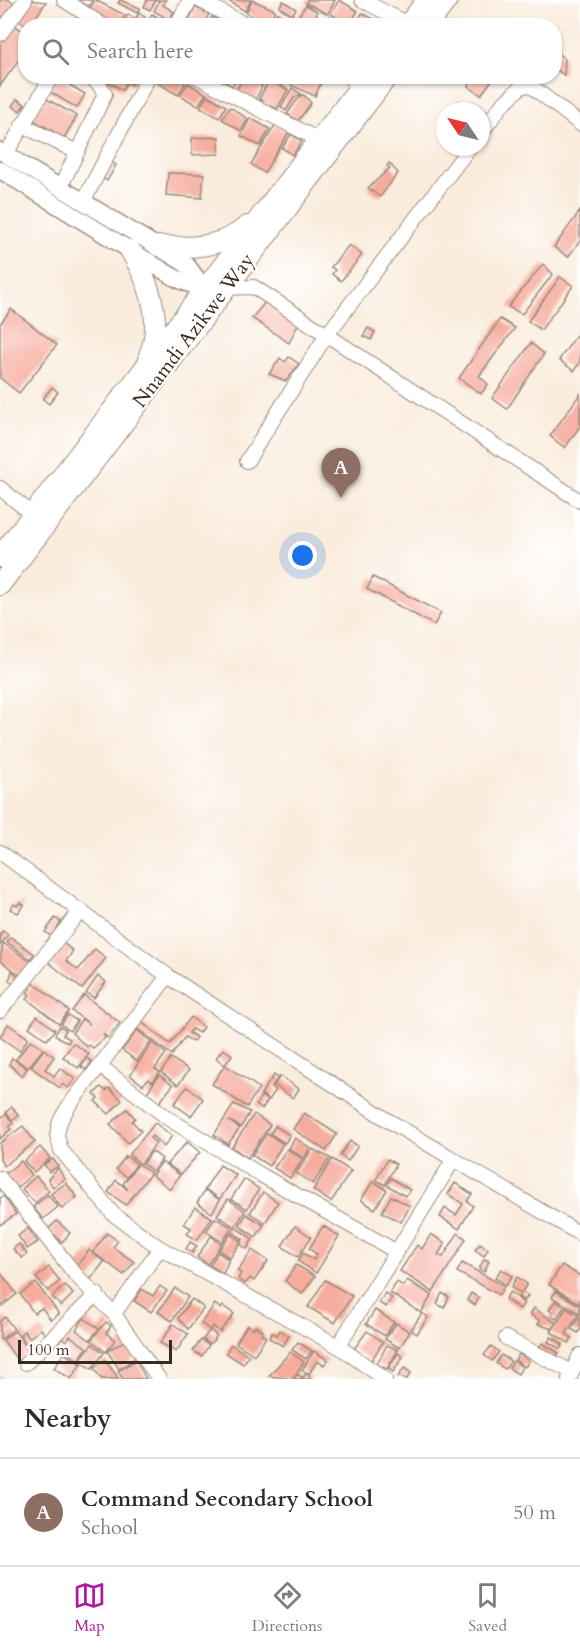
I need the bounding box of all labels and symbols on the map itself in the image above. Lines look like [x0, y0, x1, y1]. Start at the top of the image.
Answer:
north arrow [436, 102, 490, 156]
street label: Nnamdi Azikwe Way [126, 247, 261, 413]
pin: A [322, 448, 360, 498]
your location [288, 541, 317, 570]
scale bar [18, 1337, 172, 1364]

